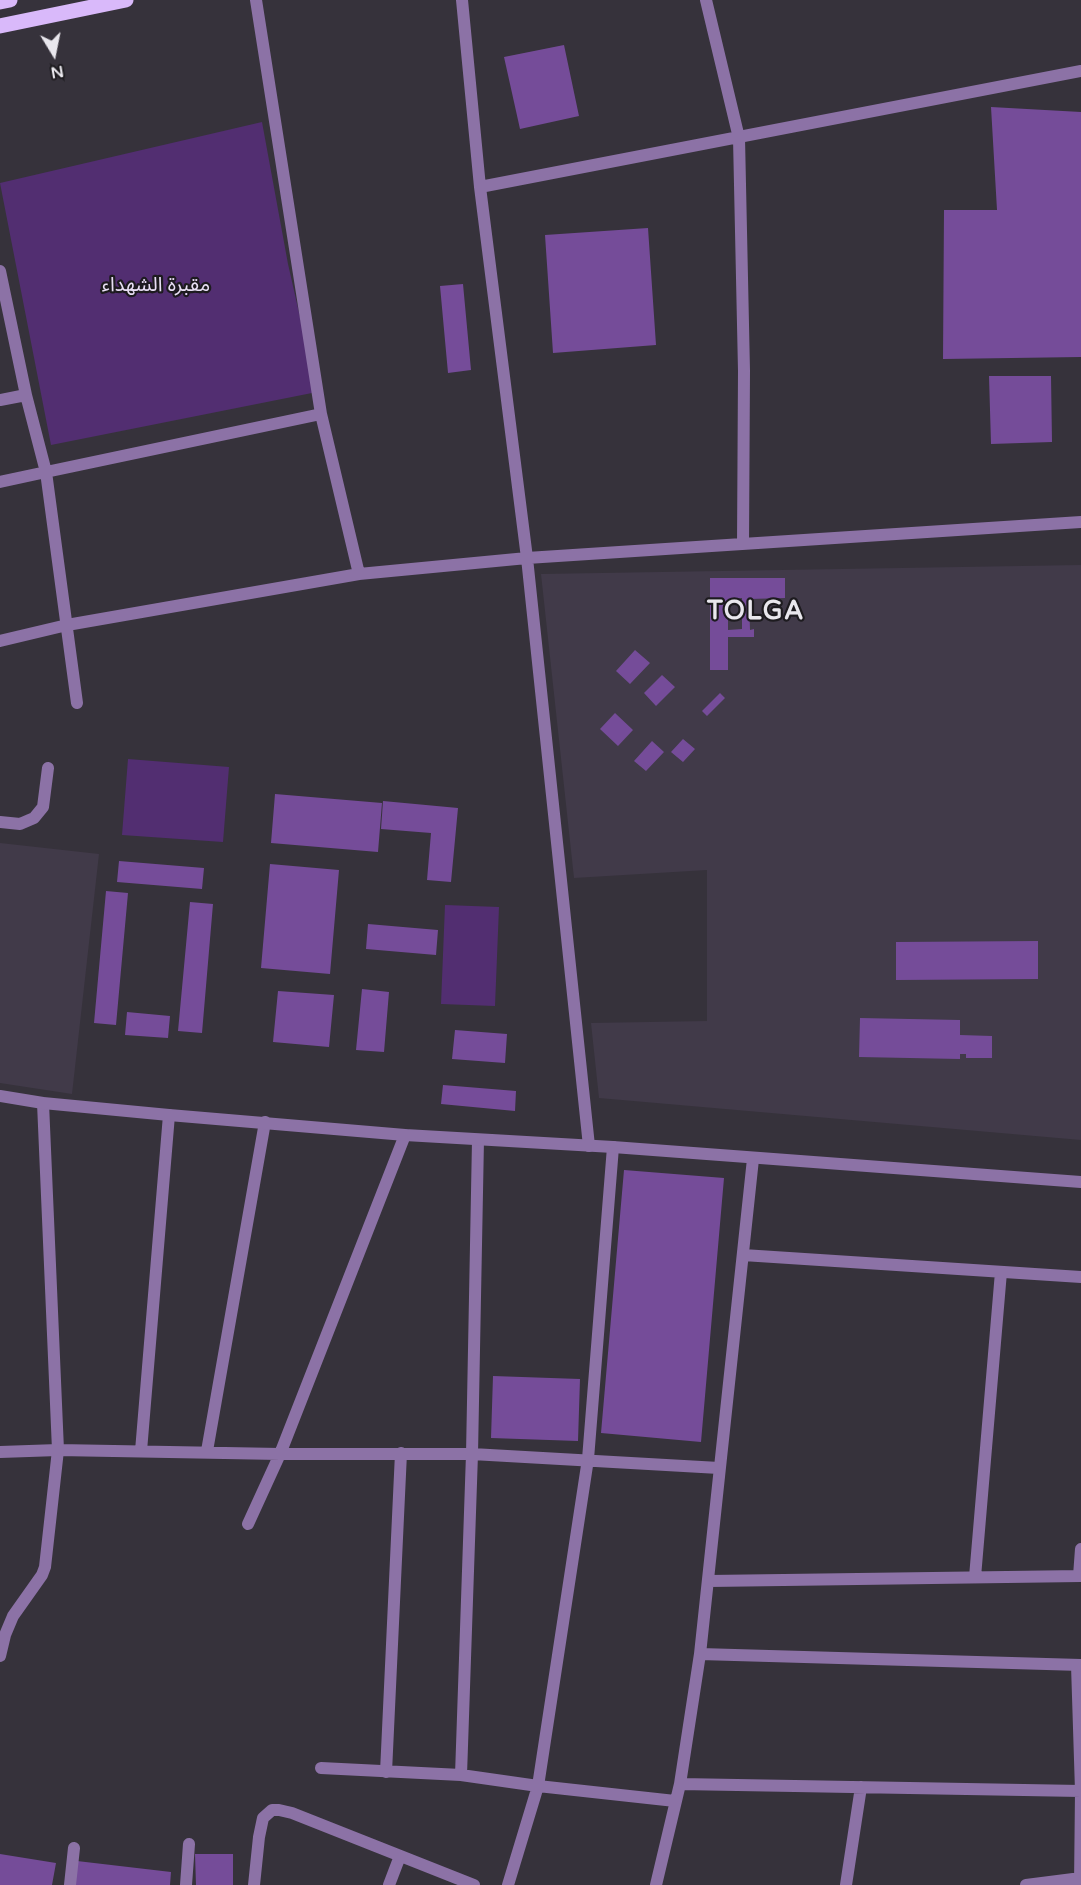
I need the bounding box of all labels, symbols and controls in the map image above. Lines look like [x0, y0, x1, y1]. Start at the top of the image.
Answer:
north arrow [24, 24, 84, 84]
text: N [49, 61, 65, 83]
park label: مقبرة الشهداء [102, 274, 210, 298]
district label: TOLGA [707, 596, 805, 628]

